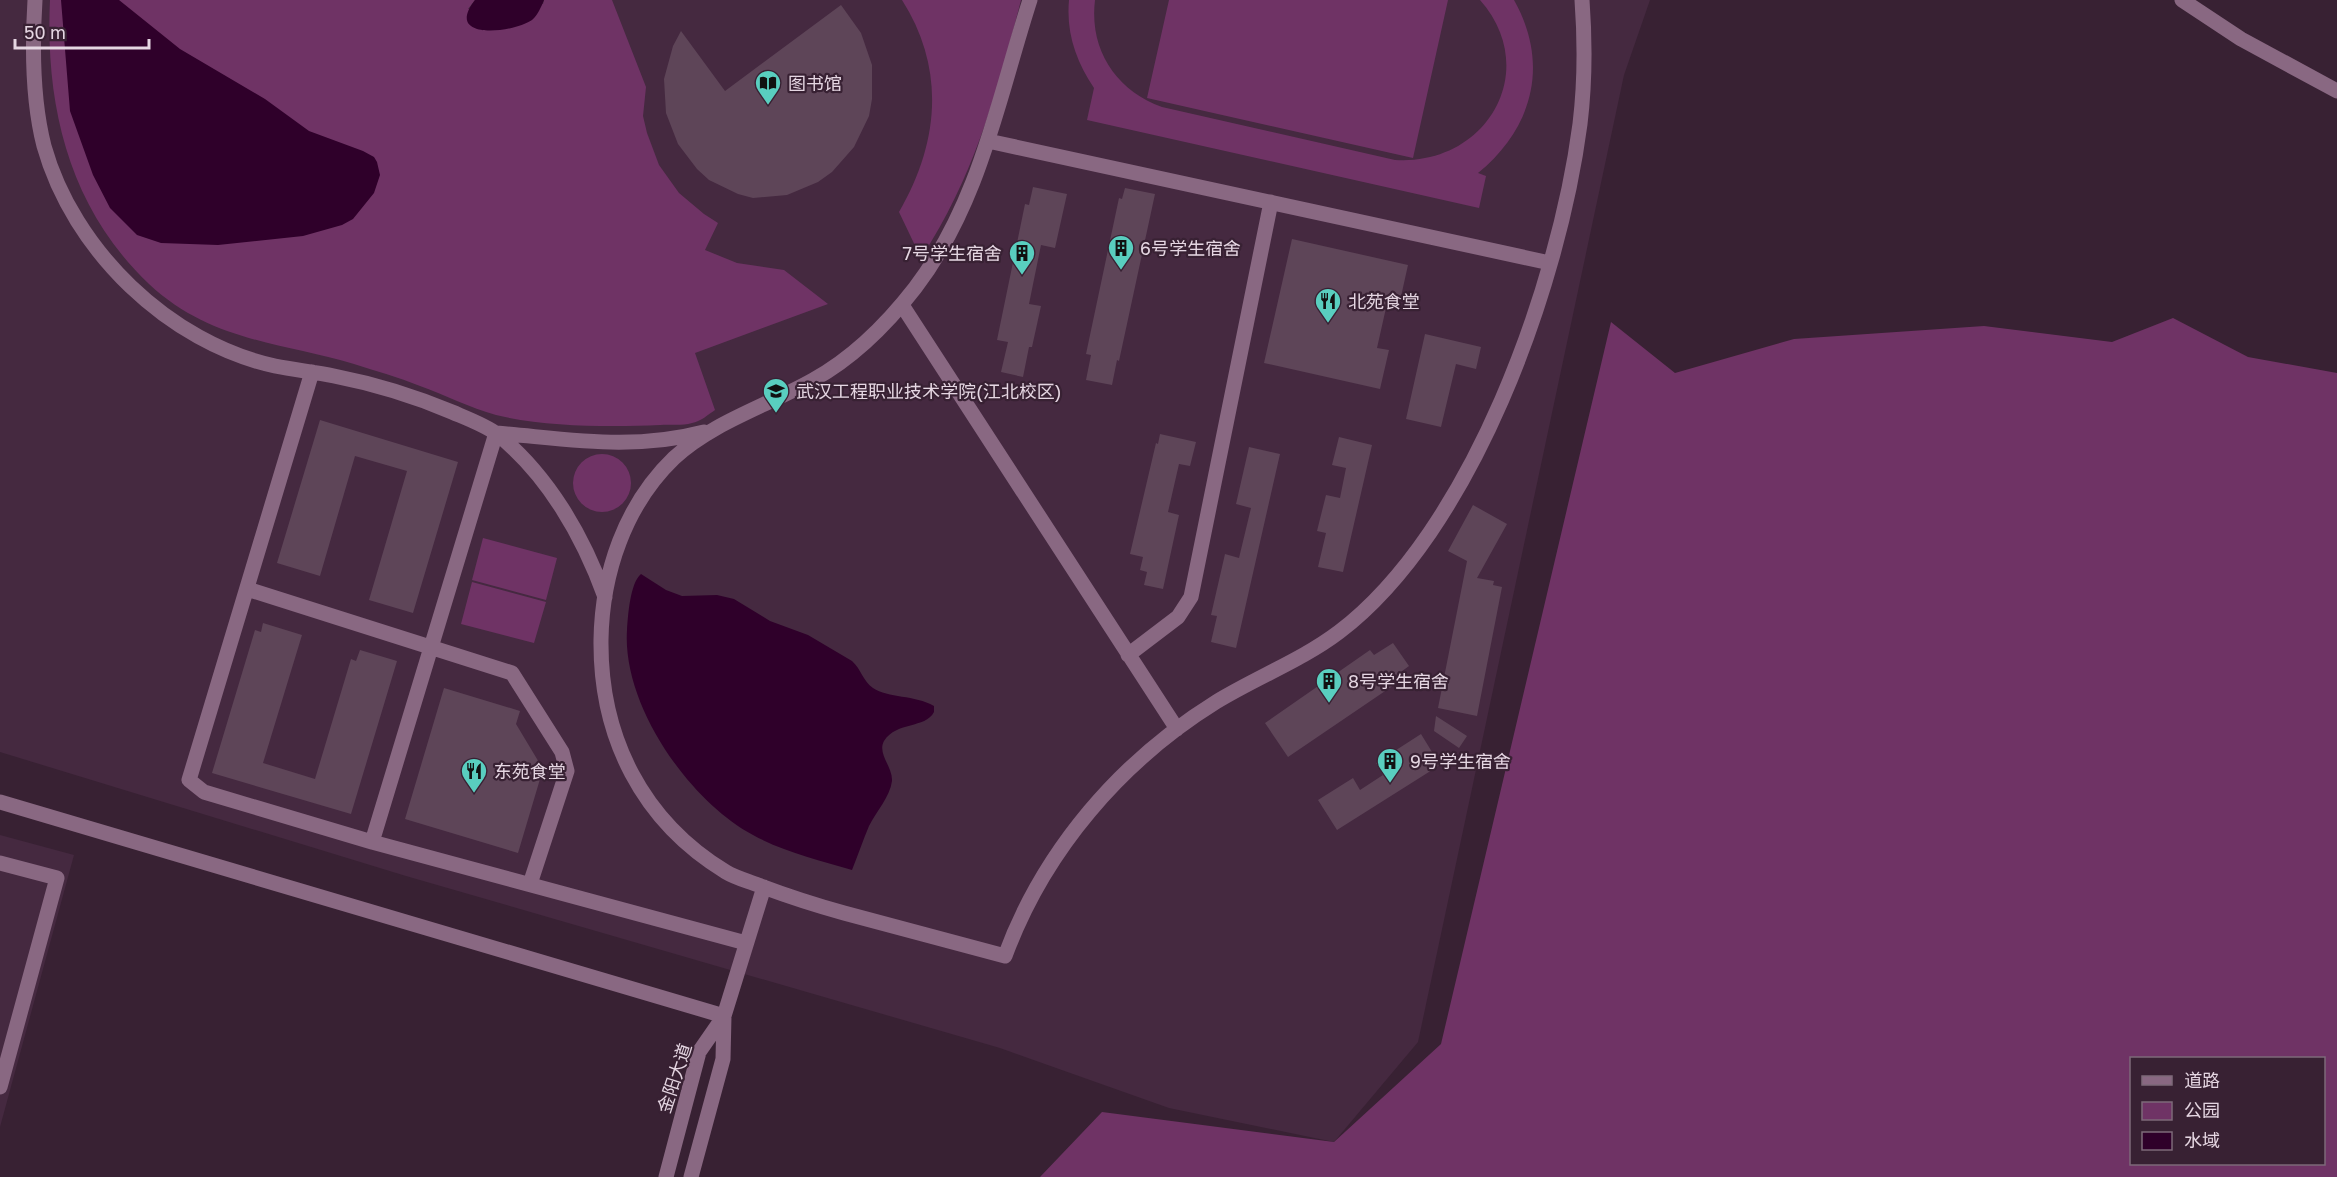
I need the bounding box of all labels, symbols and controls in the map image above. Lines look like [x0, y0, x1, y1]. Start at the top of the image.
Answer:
scale bar [15, 12, 148, 50]
text: 50 m [24, 21, 66, 43]
library icon: 图书馆 [753, 68, 783, 106]
place label: 图书馆 [788, 72, 842, 94]
building icon: 6号学生宿舍 [1106, 233, 1136, 271]
place label: 6号学生宿舍 [1140, 237, 1241, 259]
building icon: 7号学生宿舍 [1007, 238, 1037, 276]
place label: 7号学生宿舍 [902, 242, 1002, 264]
restaurant icon: 北苑食堂 [1313, 286, 1343, 324]
place label: 北苑食堂 [1348, 290, 1420, 312]
school or university icon: 武汉工程职业技术学院(江北校区) [761, 376, 791, 414]
place label: 武汉工程职业技术学院(江北校区) [796, 380, 1062, 402]
building icon: 8号学生宿舍 [1314, 666, 1344, 704]
place label: 8号学生宿舍 [1348, 670, 1449, 692]
building icon: 9号学生宿舍 [1375, 746, 1405, 784]
place label: 9号学生宿舍 [1410, 750, 1511, 772]
restaurant icon: 东苑食堂 [459, 756, 489, 794]
place label: 东苑食堂 [494, 760, 566, 782]
street label: 金阳大道 [652, 1040, 696, 1116]
legend [2130, 1057, 2325, 1165]
text: 道路 [2184, 1069, 2220, 1091]
text: 公园 [2184, 1099, 2220, 1121]
text: 水域 [2184, 1129, 2220, 1151]

